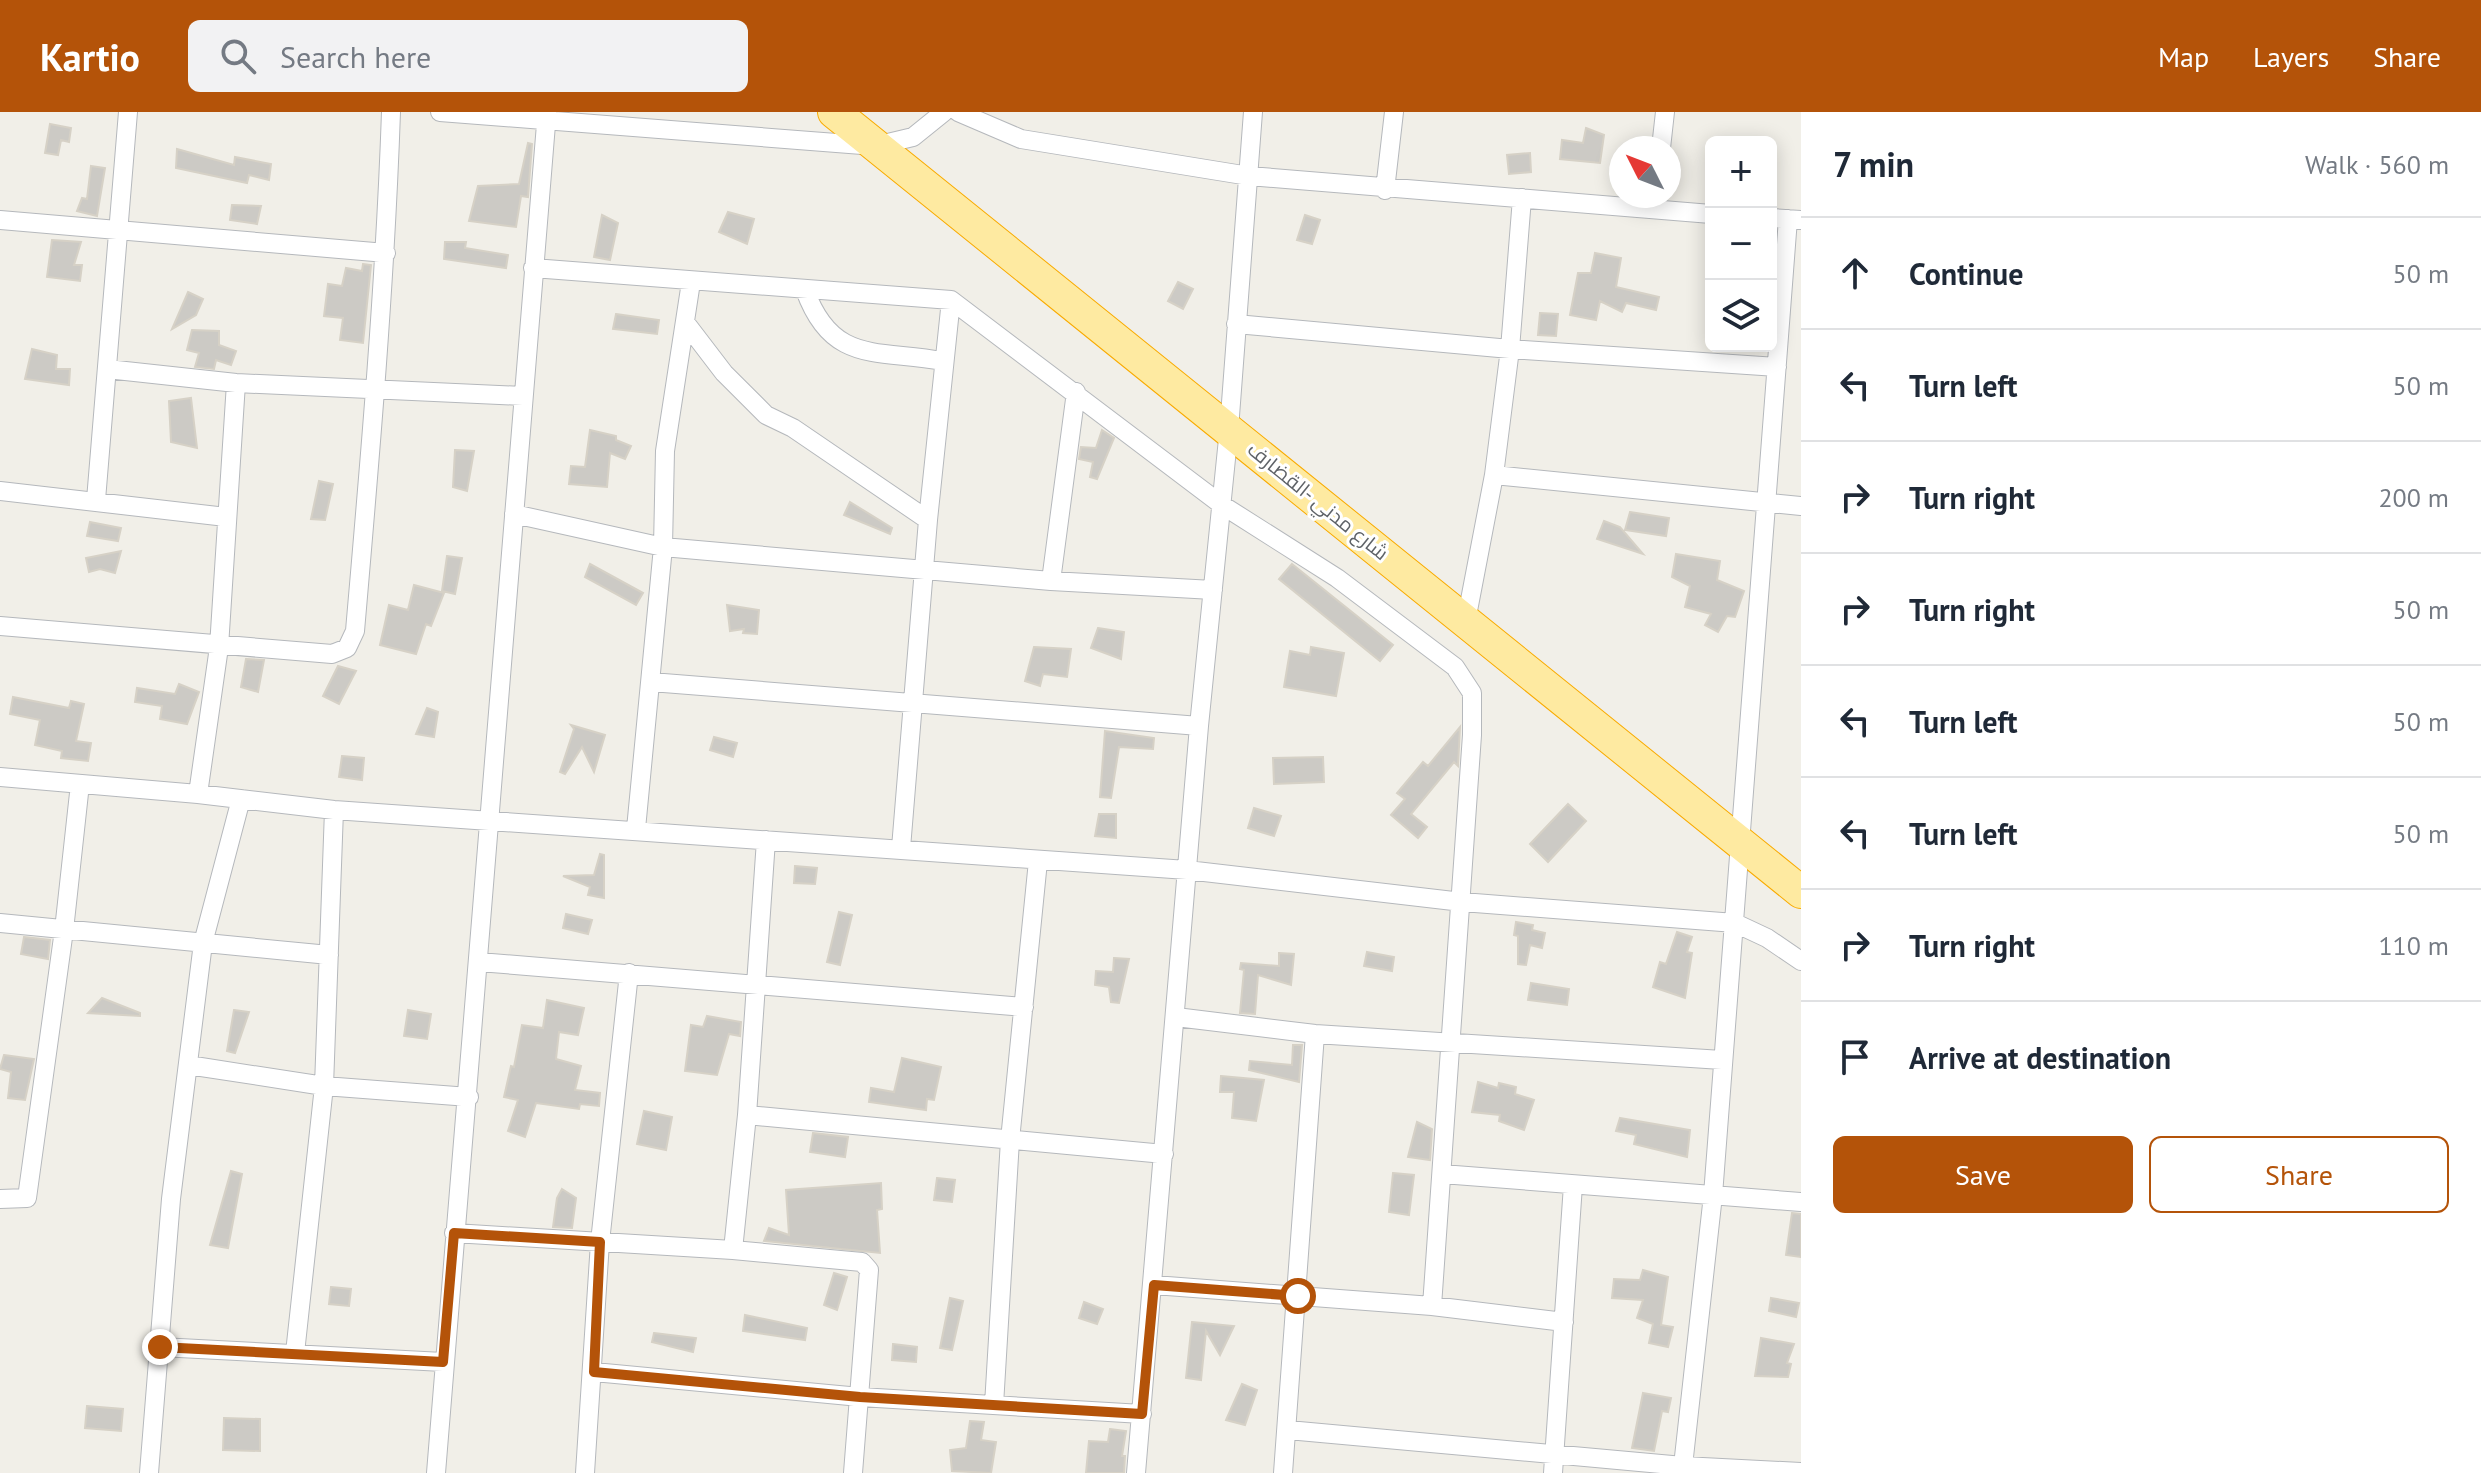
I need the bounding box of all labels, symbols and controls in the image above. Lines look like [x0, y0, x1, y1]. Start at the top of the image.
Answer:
search box [188, 20, 748, 92]
text: Kartio [40, 32, 140, 81]
icon: search [216, 34, 260, 78]
text: Search here [280, 37, 431, 76]
text: Map [2158, 38, 2209, 75]
text: Layers [2253, 38, 2329, 75]
text: Share [2373, 38, 2441, 75]
north arrow [1609, 136, 1681, 208]
map controls [1705, 136, 1777, 352]
button: + [1705, 136, 1777, 208]
text: 7 min [1833, 142, 1914, 186]
text: Walk · 560 m [2305, 148, 2449, 181]
button: − [1705, 208, 1777, 280]
icon: ahead [1833, 251, 1877, 295]
text: Continue [1909, 254, 2023, 293]
text: 50 m [2393, 257, 2449, 290]
button: layers [1705, 280, 1777, 352]
icon: left [1833, 363, 1877, 407]
text: Turn left [1909, 366, 2017, 405]
text: 50 m [2393, 369, 2449, 402]
street label: شارع مدني -القضارف [1240, 436, 1394, 568]
icon: right [1833, 475, 1877, 519]
text: Turn right [1909, 478, 2035, 517]
text: 200 m [2378, 481, 2449, 514]
icon: right [1833, 587, 1877, 631]
text: Turn right [1909, 590, 2035, 629]
text: 50 m [2393, 593, 2449, 626]
icon: left [1833, 699, 1877, 743]
text: Turn left [1909, 702, 2017, 741]
text: 50 m [2393, 705, 2449, 738]
icon: left [1833, 811, 1877, 855]
text: Turn left [1909, 814, 2017, 853]
text: 50 m [2393, 817, 2449, 850]
icon: right [1833, 923, 1877, 967]
text: Turn right [1909, 926, 2035, 965]
text: 110 m [2378, 929, 2449, 962]
icon: arrive [1833, 1035, 1877, 1079]
text: Arrive at destination [1909, 1038, 2171, 1077]
button: Save [1833, 1136, 2133, 1213]
button: Share [2149, 1136, 2449, 1213]
route start [1280, 1278, 1316, 1314]
route end [142, 1329, 178, 1365]

